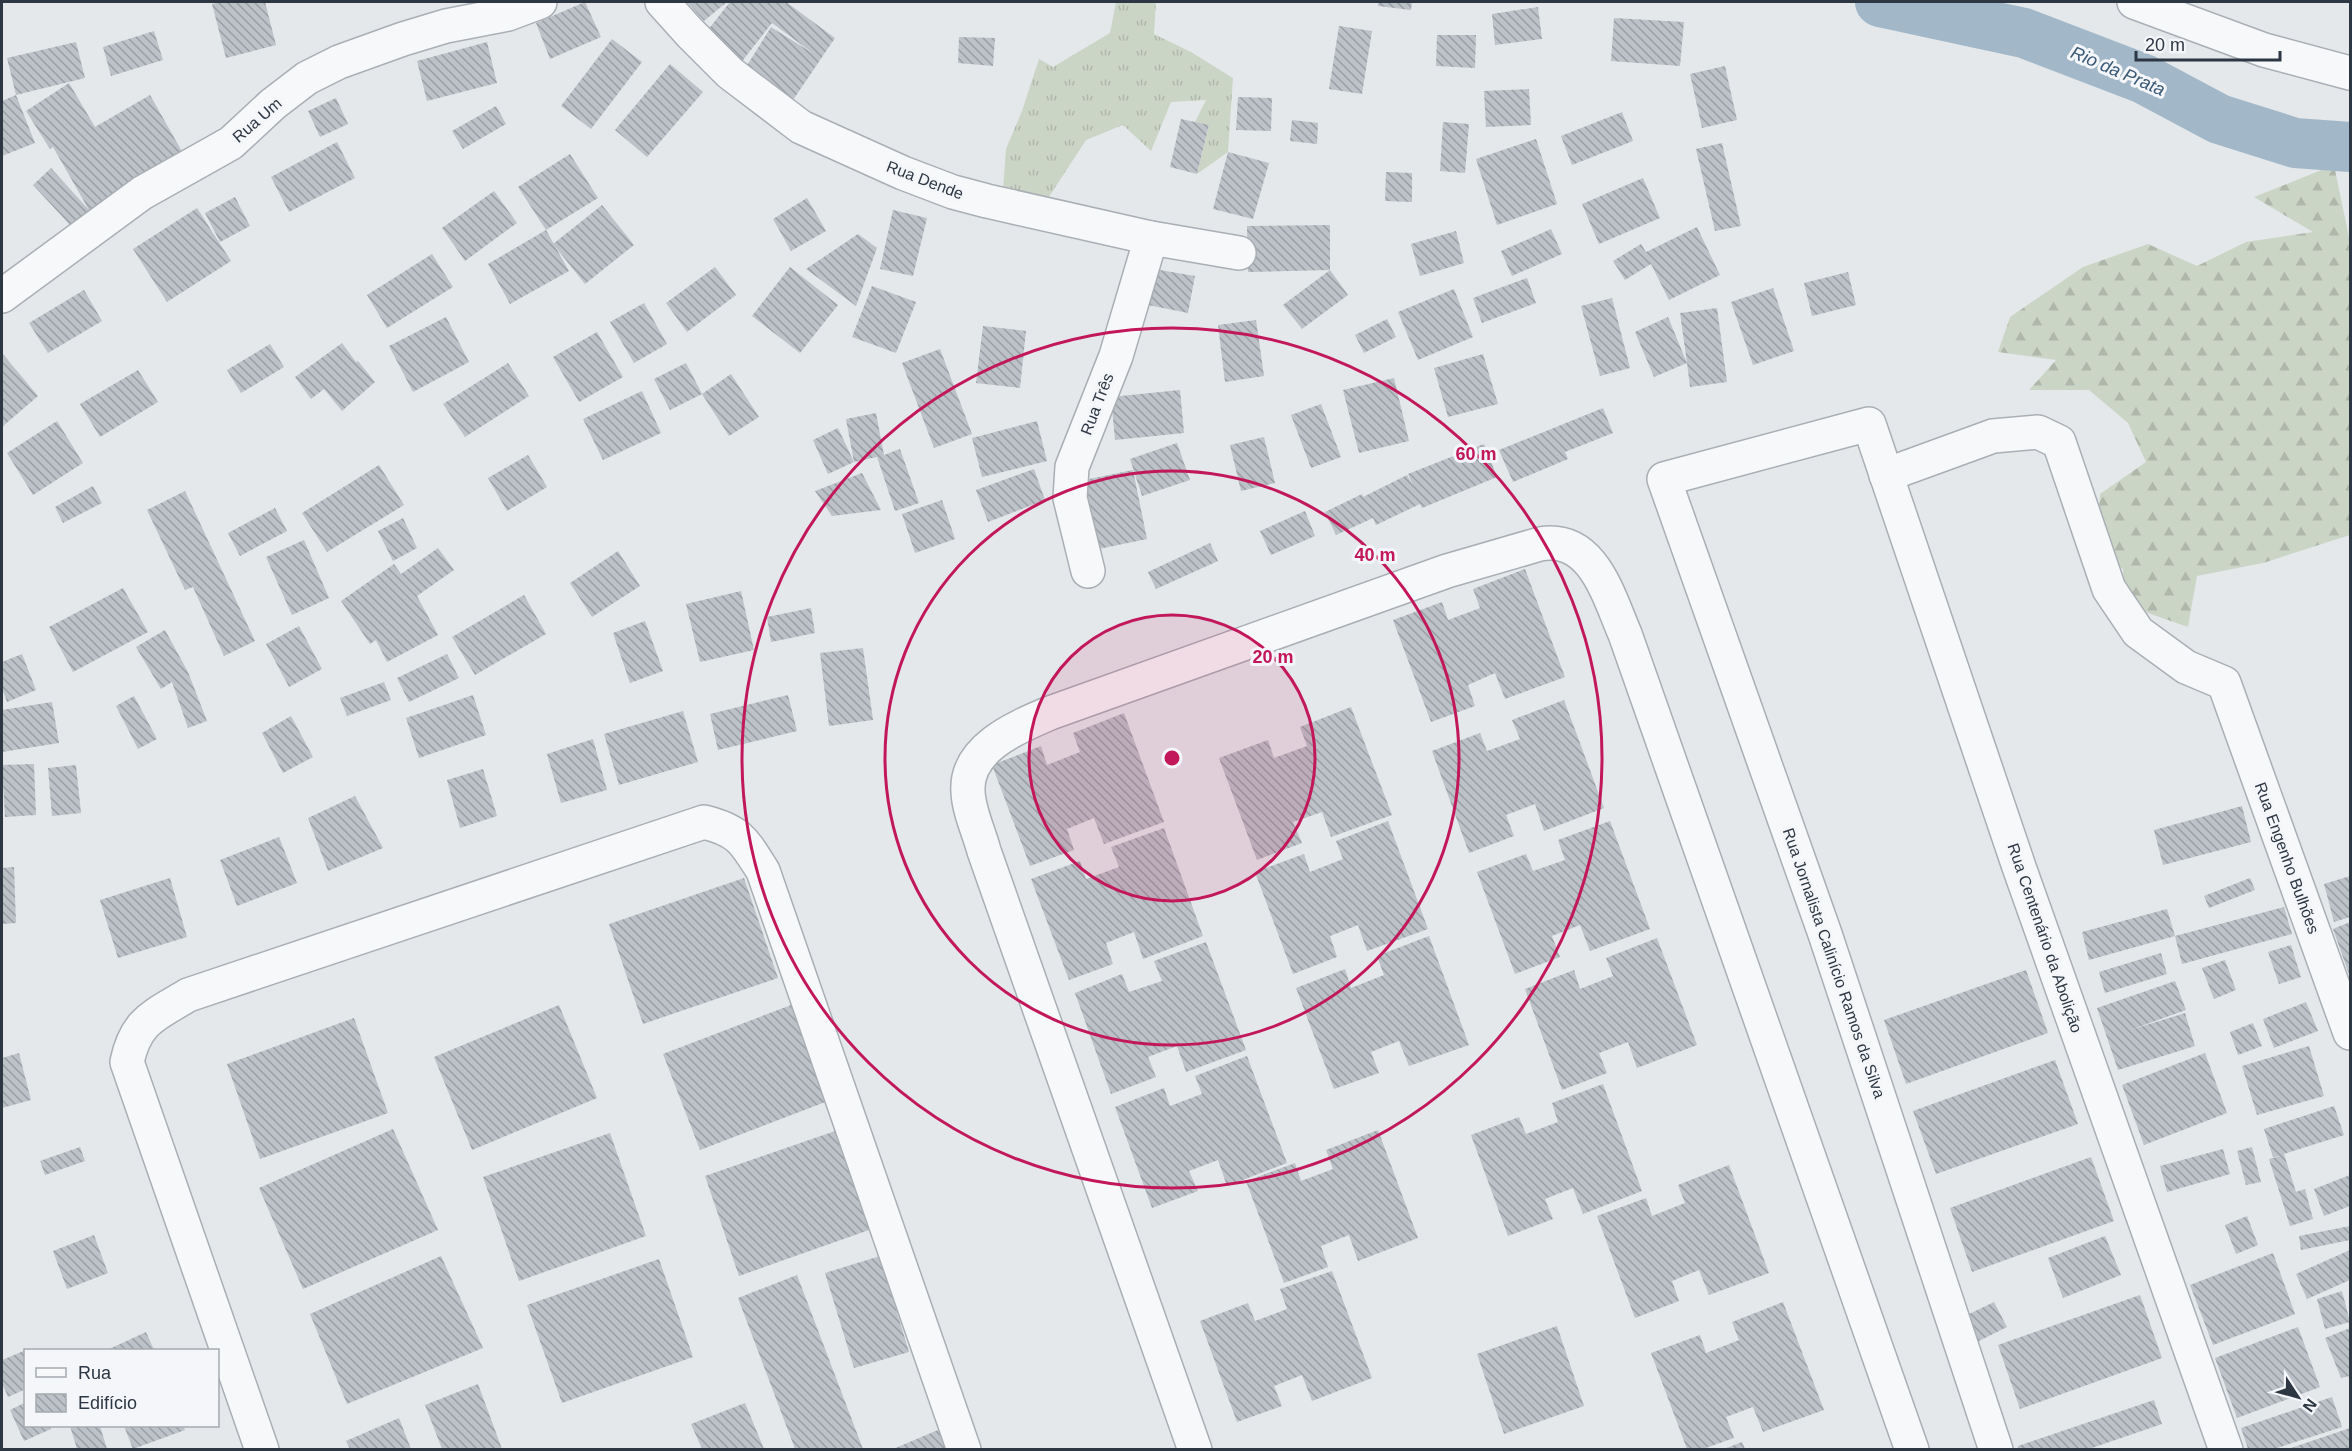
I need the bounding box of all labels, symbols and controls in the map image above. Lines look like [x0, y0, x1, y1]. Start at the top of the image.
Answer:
scale bar [2136, 24, 2280, 62]
text: 20 m [2145, 35, 2185, 55]
water label: Rio da Prata [2068, 42, 2168, 100]
street label: Rua Um [229, 94, 285, 146]
street label: Rua Dende [884, 158, 966, 202]
street label: Rua Três [1077, 371, 1117, 437]
text: 60 m [1455, 444, 1497, 464]
text: 40 m [1354, 545, 1396, 565]
text: 20 m [1252, 647, 1294, 667]
centre of rings [1162, 748, 1182, 768]
street label: Rua Engenho Bulhões [2252, 780, 2322, 936]
street label: Rua Jornalista Calinício Ramos da Silva [1780, 826, 1888, 1100]
street label: Rua Centenário da Abolição [2005, 841, 2086, 1035]
legend [24, 1349, 219, 1427]
text: Rua [78, 1363, 112, 1383]
north arrow [2268, 1367, 2328, 1427]
text: Edifício [78, 1393, 137, 1413]
text: N [2299, 1396, 2320, 1415]

